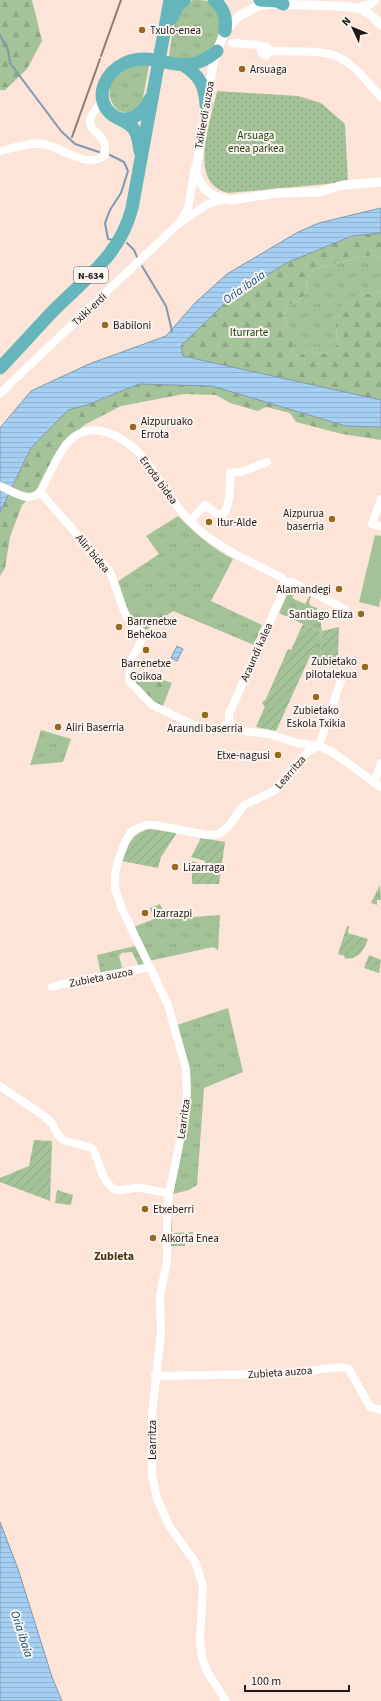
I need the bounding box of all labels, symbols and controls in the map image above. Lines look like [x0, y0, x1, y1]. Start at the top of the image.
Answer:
north arrow [333, 8, 373, 48]
text: N [338, 14, 354, 29]
place label: Txulo-enea [150, 23, 201, 38]
marker: Txulo-enea [137, 25, 147, 35]
place label: Arsuaga [250, 62, 287, 77]
marker: Arsuaga [237, 64, 247, 74]
street label: Txikierdi auzoa [191, 80, 218, 150]
park label: Arsuaga enea parkea [228, 128, 284, 156]
water label: Oria ibaia [220, 266, 269, 308]
road number: N-634 [74, 267, 108, 283]
street label: Txiki-erdi [69, 289, 110, 329]
place label: Babiloni [113, 318, 151, 333]
marker: Babiloni [100, 320, 110, 330]
park label: Iturrarte [230, 325, 269, 340]
place label: Aizpuruako Errota [141, 414, 193, 442]
marker: Aizpuruako Errota [128, 422, 138, 432]
street label: Errota bidea [136, 453, 181, 507]
place label: Aizpurua baserria [283, 506, 324, 534]
marker: Aizpurua baserria [327, 514, 337, 524]
place label: Itur-Alde [217, 515, 257, 530]
marker: Itur-Alde [204, 517, 214, 527]
street label: Aliri bidea [72, 531, 113, 576]
place label: Alamandegi [276, 582, 331, 597]
marker: Alamandegi [334, 584, 344, 594]
place label: Santiago Eliza [289, 607, 353, 622]
marker: Santiago Eliza [356, 609, 366, 619]
place label: Barrenetxe Behekoa [127, 614, 178, 642]
street label: Araundi kalea [237, 621, 276, 684]
marker: Barrenetxe Behekoa [114, 622, 124, 632]
marker: Barrenetxe Goikoa [141, 645, 151, 655]
place label: Zubietako pilotalekua [306, 654, 357, 682]
place label: Barrenetxe Goikoa [121, 656, 172, 684]
marker: Zubietako pilotalekua [360, 662, 370, 672]
marker: Zubietako Eskola Txikia [311, 692, 321, 702]
place label: Zubietako Eskola Txikia [287, 703, 345, 731]
marker: Araundi baserria [200, 710, 210, 720]
place label: Aliri Baserria [66, 720, 124, 735]
place label: Araundi baserria [167, 721, 243, 736]
marker: Aliri Baserria [53, 722, 63, 732]
place label: Etxe-nagusi [217, 748, 270, 763]
marker: Etxe-nagusi [273, 750, 283, 760]
street label: Learritza [272, 752, 309, 792]
place label: Lizarraga [183, 860, 225, 875]
marker: Lizarraga [170, 862, 180, 872]
place label: Izarrazpi [153, 906, 192, 921]
marker: Izarrazpi [140, 908, 150, 918]
street label: Zubieta auzoa [68, 964, 134, 991]
street label: Learritza [173, 1098, 194, 1140]
place label: Etxeberri [153, 1202, 194, 1217]
marker: Etxeberri [140, 1204, 150, 1214]
place label: Alkorta Enea [161, 1231, 219, 1246]
marker: Alkorta Enea [148, 1233, 158, 1243]
district label: Zubieta [94, 1248, 134, 1265]
street label: Zubieta auzoa [247, 1363, 313, 1382]
street label: Learritza [145, 1420, 160, 1460]
water label: Oria ibaia [6, 1609, 37, 1660]
scale bar [245, 1667, 349, 1693]
text: 100 m [251, 1673, 281, 1690]

